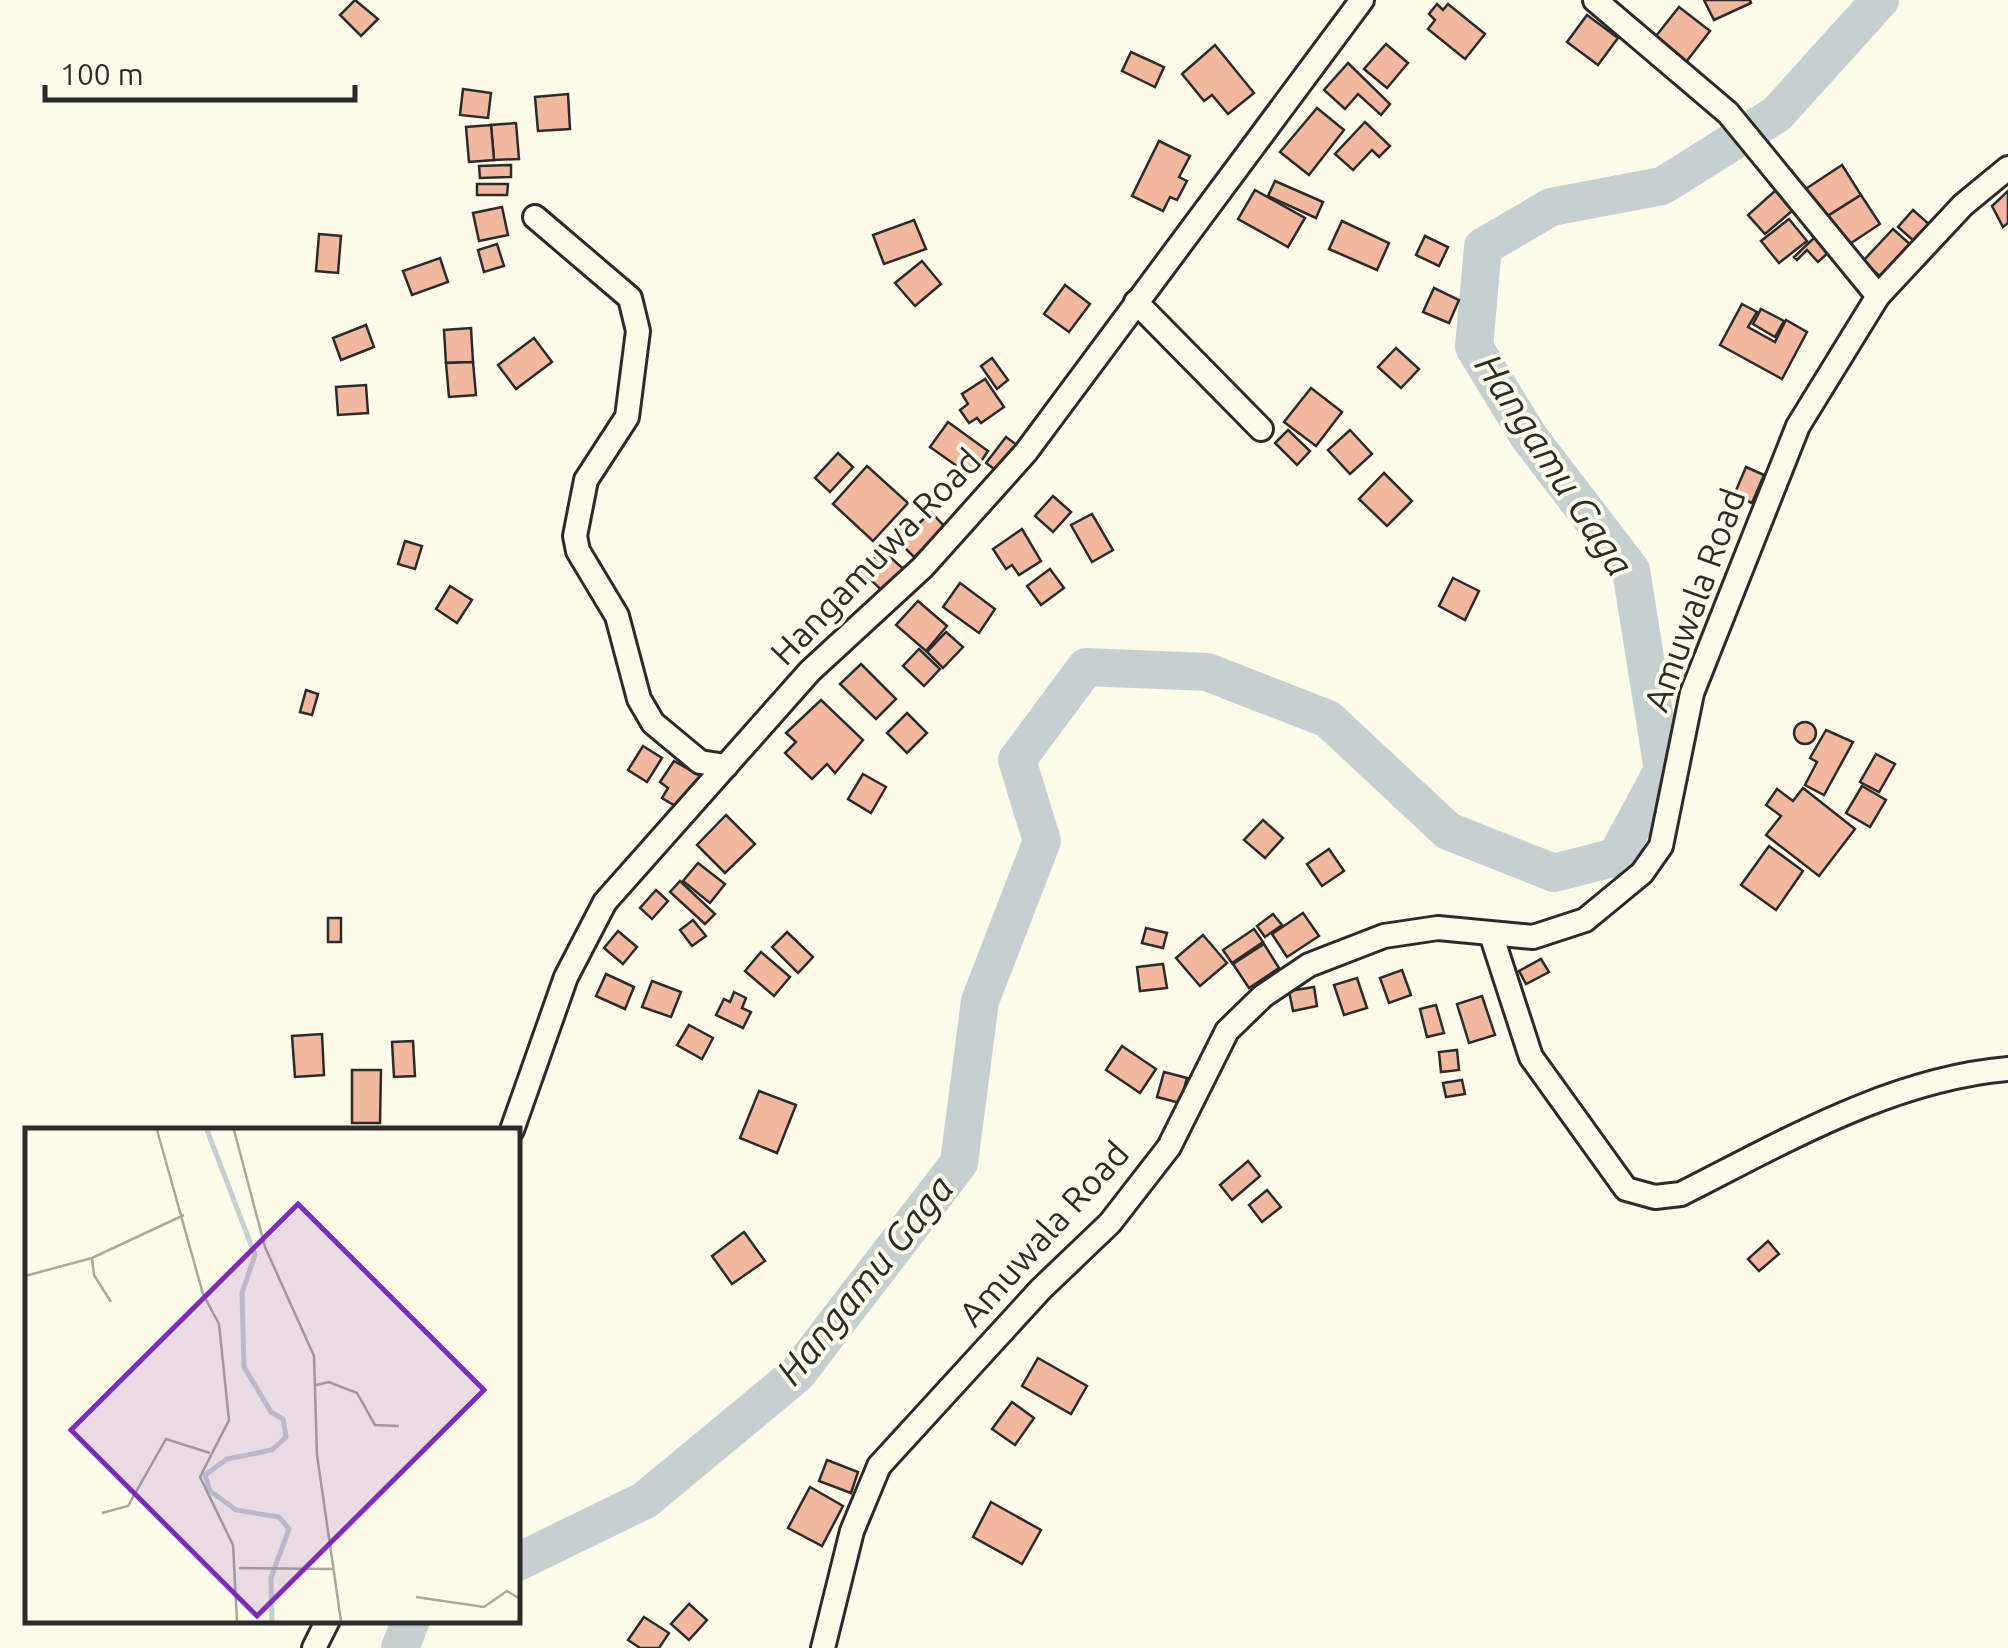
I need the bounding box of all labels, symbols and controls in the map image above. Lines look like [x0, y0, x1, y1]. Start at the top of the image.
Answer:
scale bar [45, 40, 355, 102]
text: 100 m [60, 57, 144, 91]
water label: Hangamu Gaga [1468, 346, 1642, 583]
street label: Hangamuwa Road [762, 440, 988, 673]
street label: Amuwala Road [1635, 483, 1753, 716]
inset map [25, 1128, 520, 1623]
street label: Amuwala Road [950, 1133, 1136, 1334]
water label: Hangamu Gaga [767, 1167, 961, 1392]

